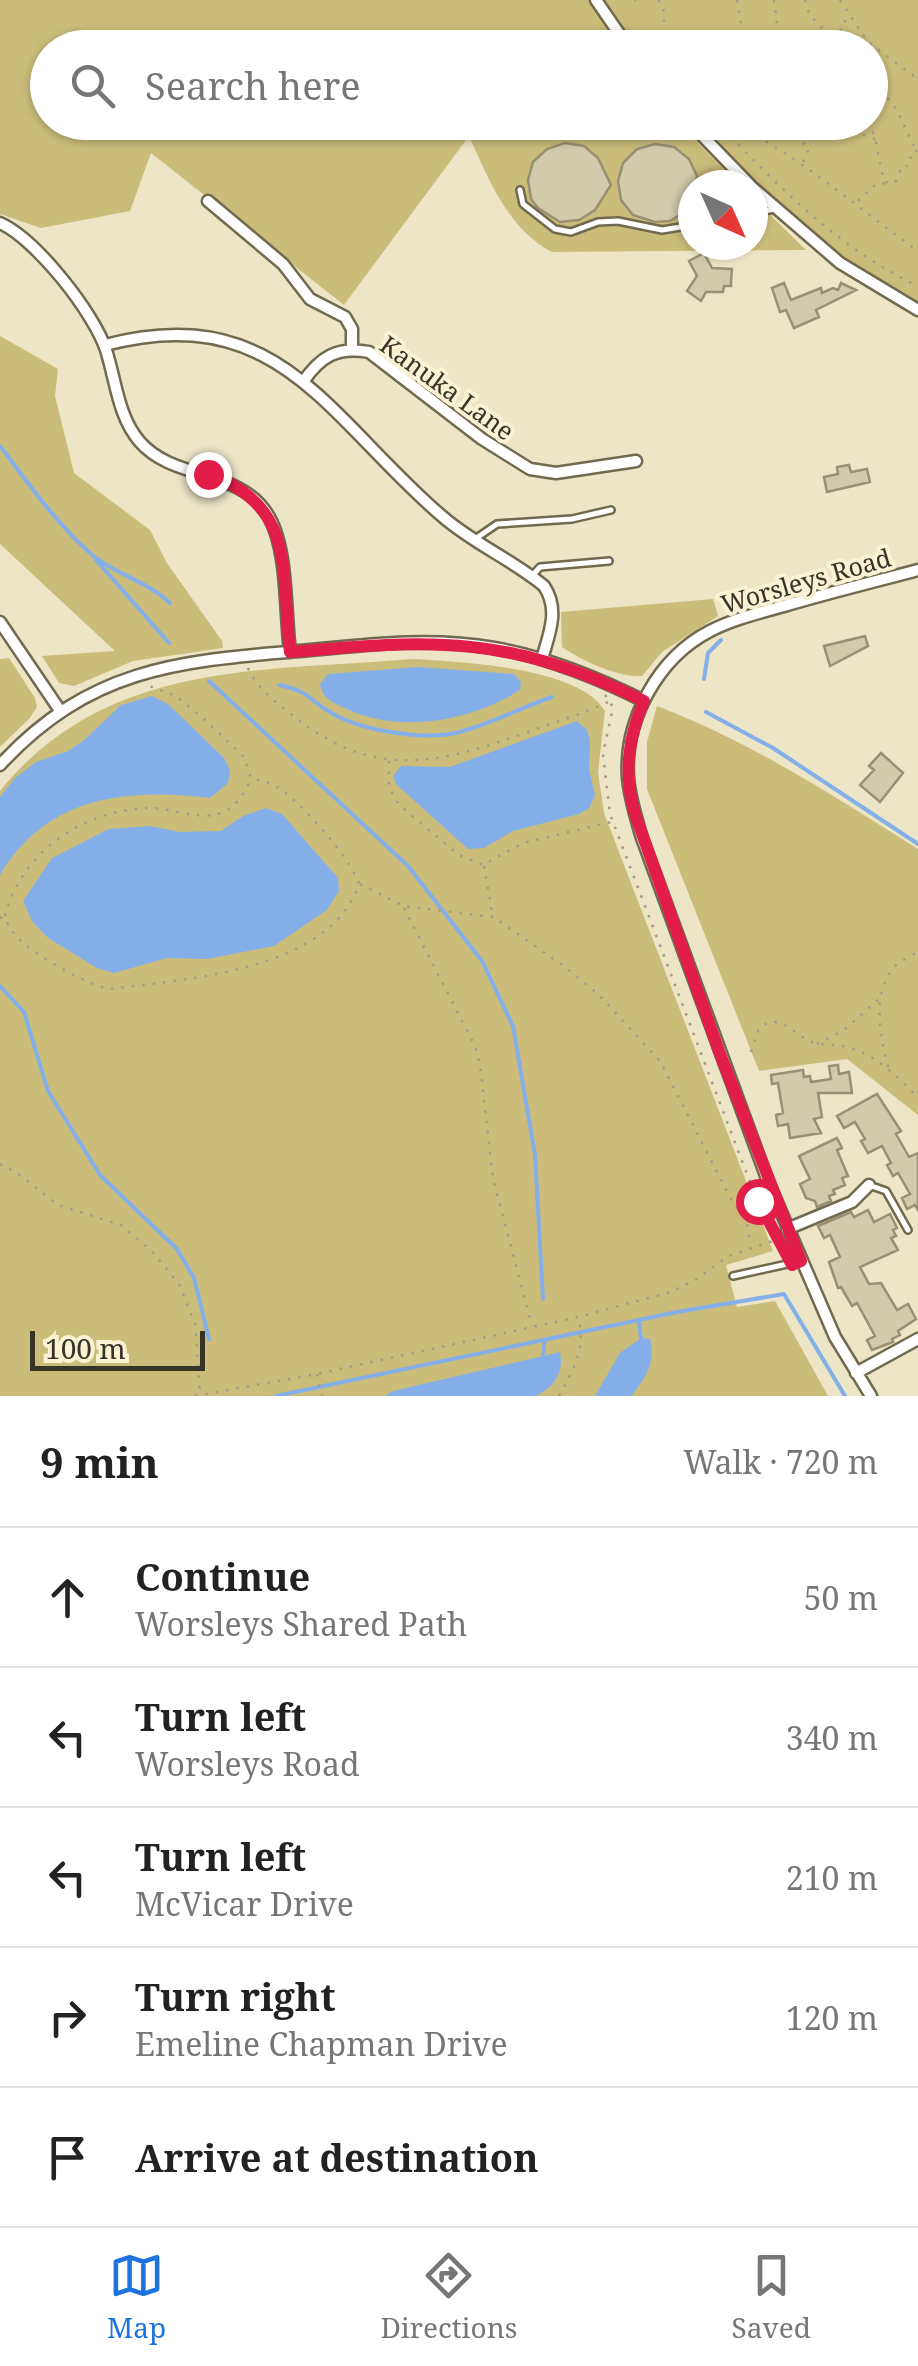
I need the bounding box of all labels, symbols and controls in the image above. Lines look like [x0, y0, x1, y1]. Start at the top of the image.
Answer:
search box [30, 30, 888, 140]
icon: search [65, 58, 120, 113]
text: Search here [145, 59, 361, 111]
north arrow [678, 170, 768, 260]
street label: Kanuka Lane [374, 327, 521, 447]
route end [186, 452, 232, 498]
street label: Worsleys Road [717, 540, 895, 621]
route start [736, 1179, 782, 1225]
scale bar [30, 1326, 205, 1370]
text: 100 m [45, 1329, 126, 1367]
text: 9 min [40, 1433, 159, 1490]
text: Walk · 720 m [683, 1440, 878, 1483]
text: Continue [135, 1550, 310, 1602]
icon: ahead [40, 1570, 95, 1625]
text: 50 m [804, 1576, 878, 1619]
text: Worsleys Shared Path [135, 1602, 467, 1645]
text: Turn left [135, 1690, 306, 1742]
icon: left [40, 1710, 95, 1765]
text: 340 m [786, 1716, 878, 1759]
text: Worsleys Road [135, 1742, 360, 1785]
text: Turn left [135, 1830, 306, 1882]
icon: left [40, 1850, 95, 1905]
text: 210 m [786, 1856, 878, 1899]
text: McVicar Drive [135, 1882, 354, 1925]
text: Turn right [135, 1970, 336, 2022]
icon: right [40, 1990, 95, 2045]
text: 120 m [786, 1996, 878, 2039]
text: Emeline Chapman Drive [135, 2022, 508, 2065]
icon: arrive [40, 2130, 95, 2185]
text: Arrive at destination [135, 2131, 539, 2183]
tab: Map [107, 2248, 166, 2346]
tab: Directions [380, 2248, 517, 2346]
tab: Saved [732, 2248, 811, 2346]

